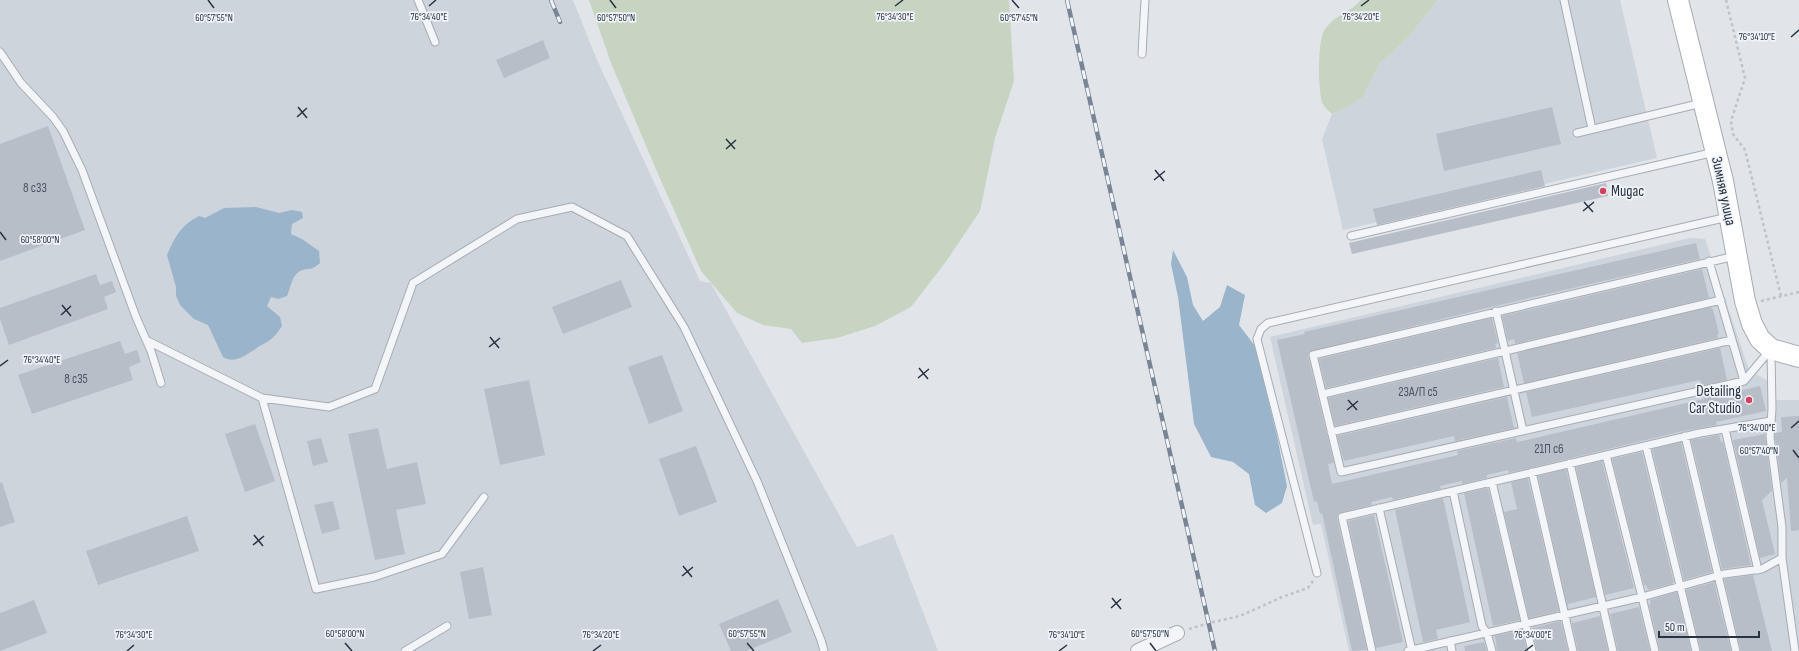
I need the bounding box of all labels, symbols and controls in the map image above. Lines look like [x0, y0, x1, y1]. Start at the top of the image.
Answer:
text: 76°34'40"E [411, 11, 448, 23]
text: 76°34'30"E [877, 11, 914, 23]
text: 76°34'20"E [1343, 11, 1379, 23]
text: 60°57'55"N [195, 12, 233, 24]
text: 60°57'50"N [597, 12, 635, 24]
text: 60°57'45"N [1000, 12, 1038, 24]
text: 76°34'10"E [1739, 31, 1775, 43]
street label: Зимняя улица [1707, 155, 1740, 227]
house number: 8 с33 [23, 180, 47, 196]
place label: Мидас [1611, 182, 1644, 201]
marker: Мидас [1598, 186, 1608, 196]
text: 60°58'00"N [21, 234, 59, 246]
text: 76°34'40"E [24, 354, 61, 366]
house number: 8 с35 [64, 371, 88, 387]
place label: Detailing Car Studio [1689, 382, 1741, 418]
house number: 23А/П с5 [1398, 384, 1438, 400]
marker: Detailing Car Studio [1744, 395, 1754, 405]
text: 76°34'00"E [1738, 422, 1776, 434]
house number: 21П с6 [1534, 441, 1564, 457]
text: 60°57'40"N [1740, 445, 1778, 457]
scale bar [1659, 613, 1759, 639]
text: 50 m [1665, 620, 1685, 635]
text: 60°58'00"N [326, 628, 364, 640]
text: 60°57'55"N [728, 628, 766, 640]
text: 60°57'50"N [1131, 628, 1169, 640]
text: 76°34'30"E [116, 629, 153, 641]
text: 76°34'20"E [583, 629, 619, 641]
text: 76°34'10"E [1049, 629, 1085, 641]
text: 76°34'00"E [1514, 629, 1552, 641]

